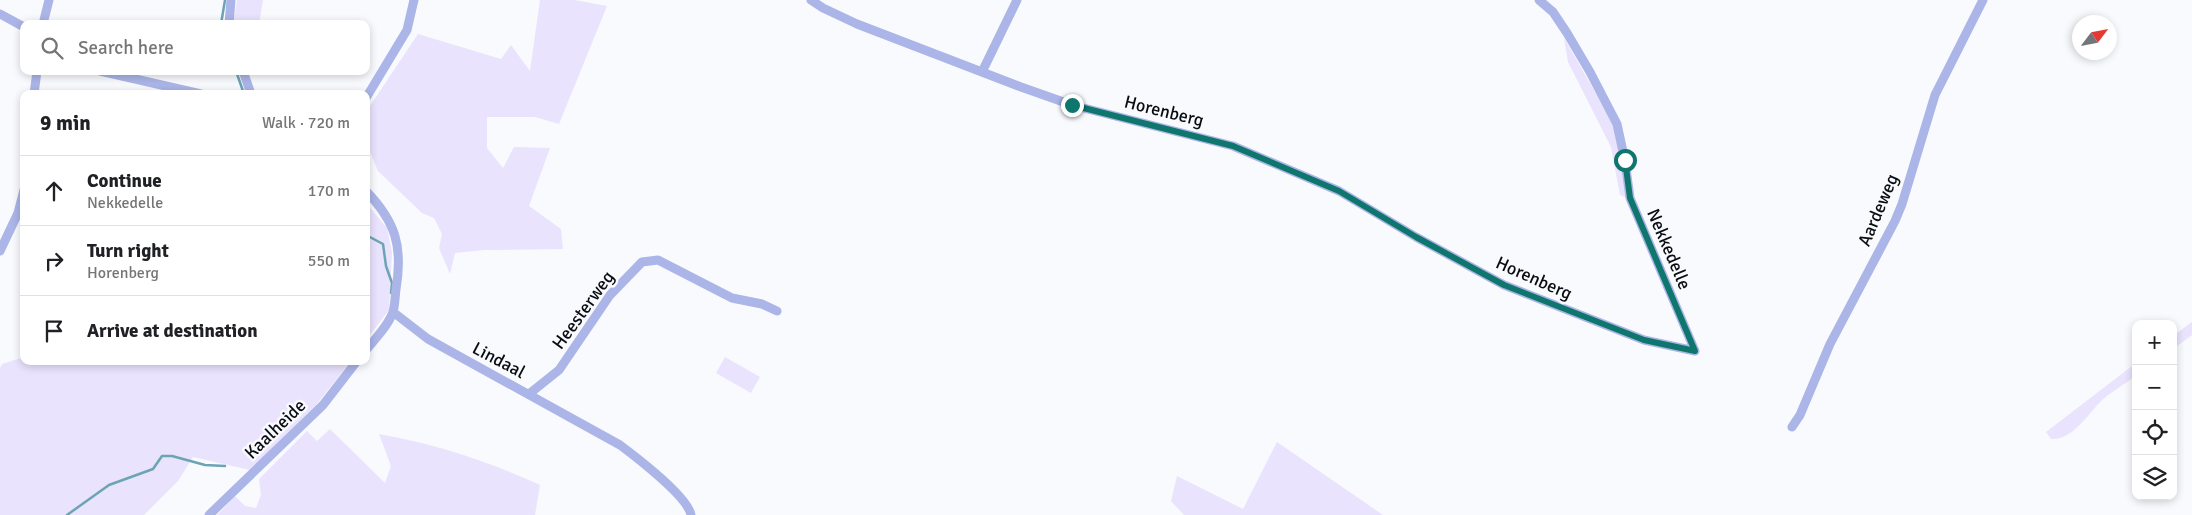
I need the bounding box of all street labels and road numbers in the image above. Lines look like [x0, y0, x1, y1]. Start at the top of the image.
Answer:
street label: Horenberg [1122, 91, 1206, 131]
street label: Aardeweg [1853, 171, 1903, 249]
street label: Nekkedelle [1642, 205, 1696, 293]
street label: Horenberg [1492, 251, 1576, 305]
street label: Heesterweg [547, 267, 619, 353]
street label: Lindaal [469, 337, 529, 383]
street label: Kaalheide [240, 395, 310, 463]

